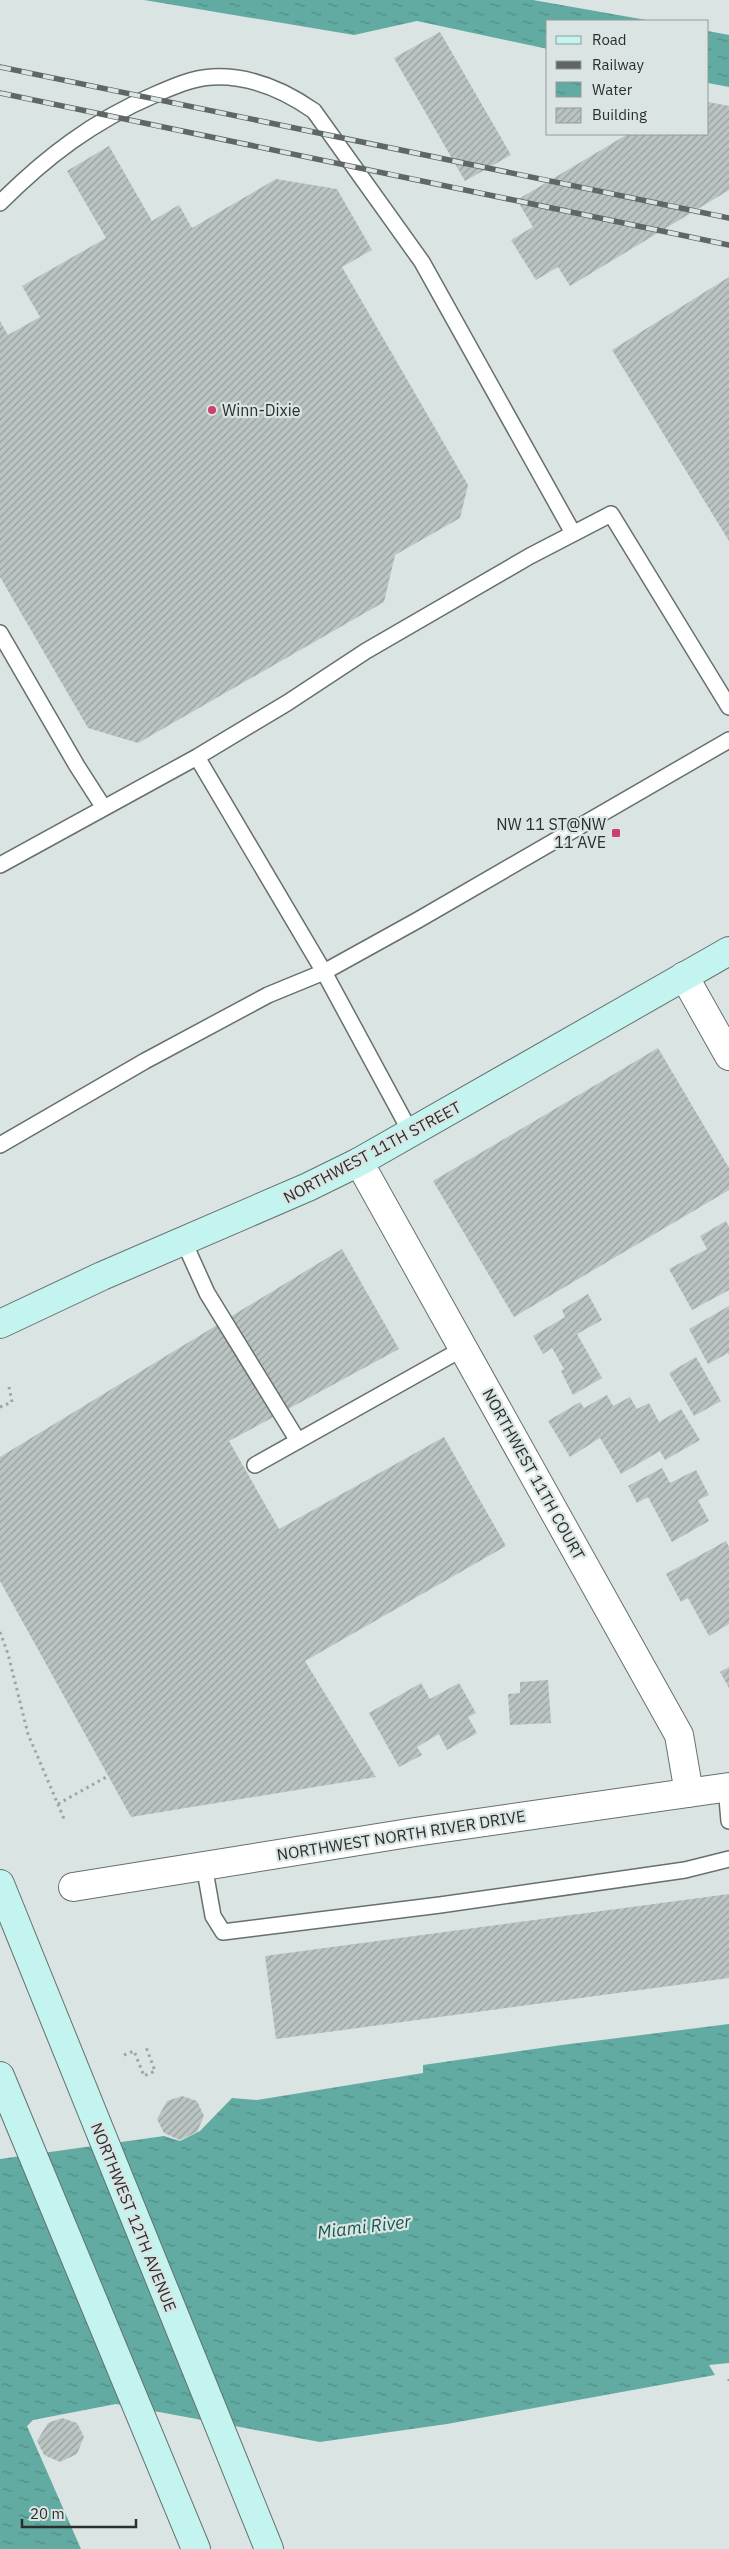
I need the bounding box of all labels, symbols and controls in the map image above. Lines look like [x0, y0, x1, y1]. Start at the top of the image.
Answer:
legend [546, 20, 709, 135]
text: Road [592, 30, 627, 49]
text: Railway [592, 55, 645, 74]
text: Water [592, 80, 633, 99]
text: Building [592, 105, 647, 124]
place label: Winn-Dixie [222, 400, 301, 420]
marker: Winn-Dixie [206, 404, 218, 416]
place label: NW 11 ST@NW 11 AVE [496, 814, 606, 852]
marker: NW 11 ST@NW 11 AVE [610, 827, 622, 839]
street label: NORTHWEST 11TH STREET [280, 1097, 464, 1207]
street label: NORTHWEST 11TH COURT [478, 1385, 590, 1563]
street label: NORTHWEST NORTH RIVER DRIVE [275, 1805, 527, 1865]
street label: NORTHWEST 12TH AVENUE [87, 2120, 181, 2314]
water label: Miami River [316, 2209, 412, 2244]
scale bar [22, 2496, 136, 2528]
text: 20 m [30, 2504, 65, 2523]

